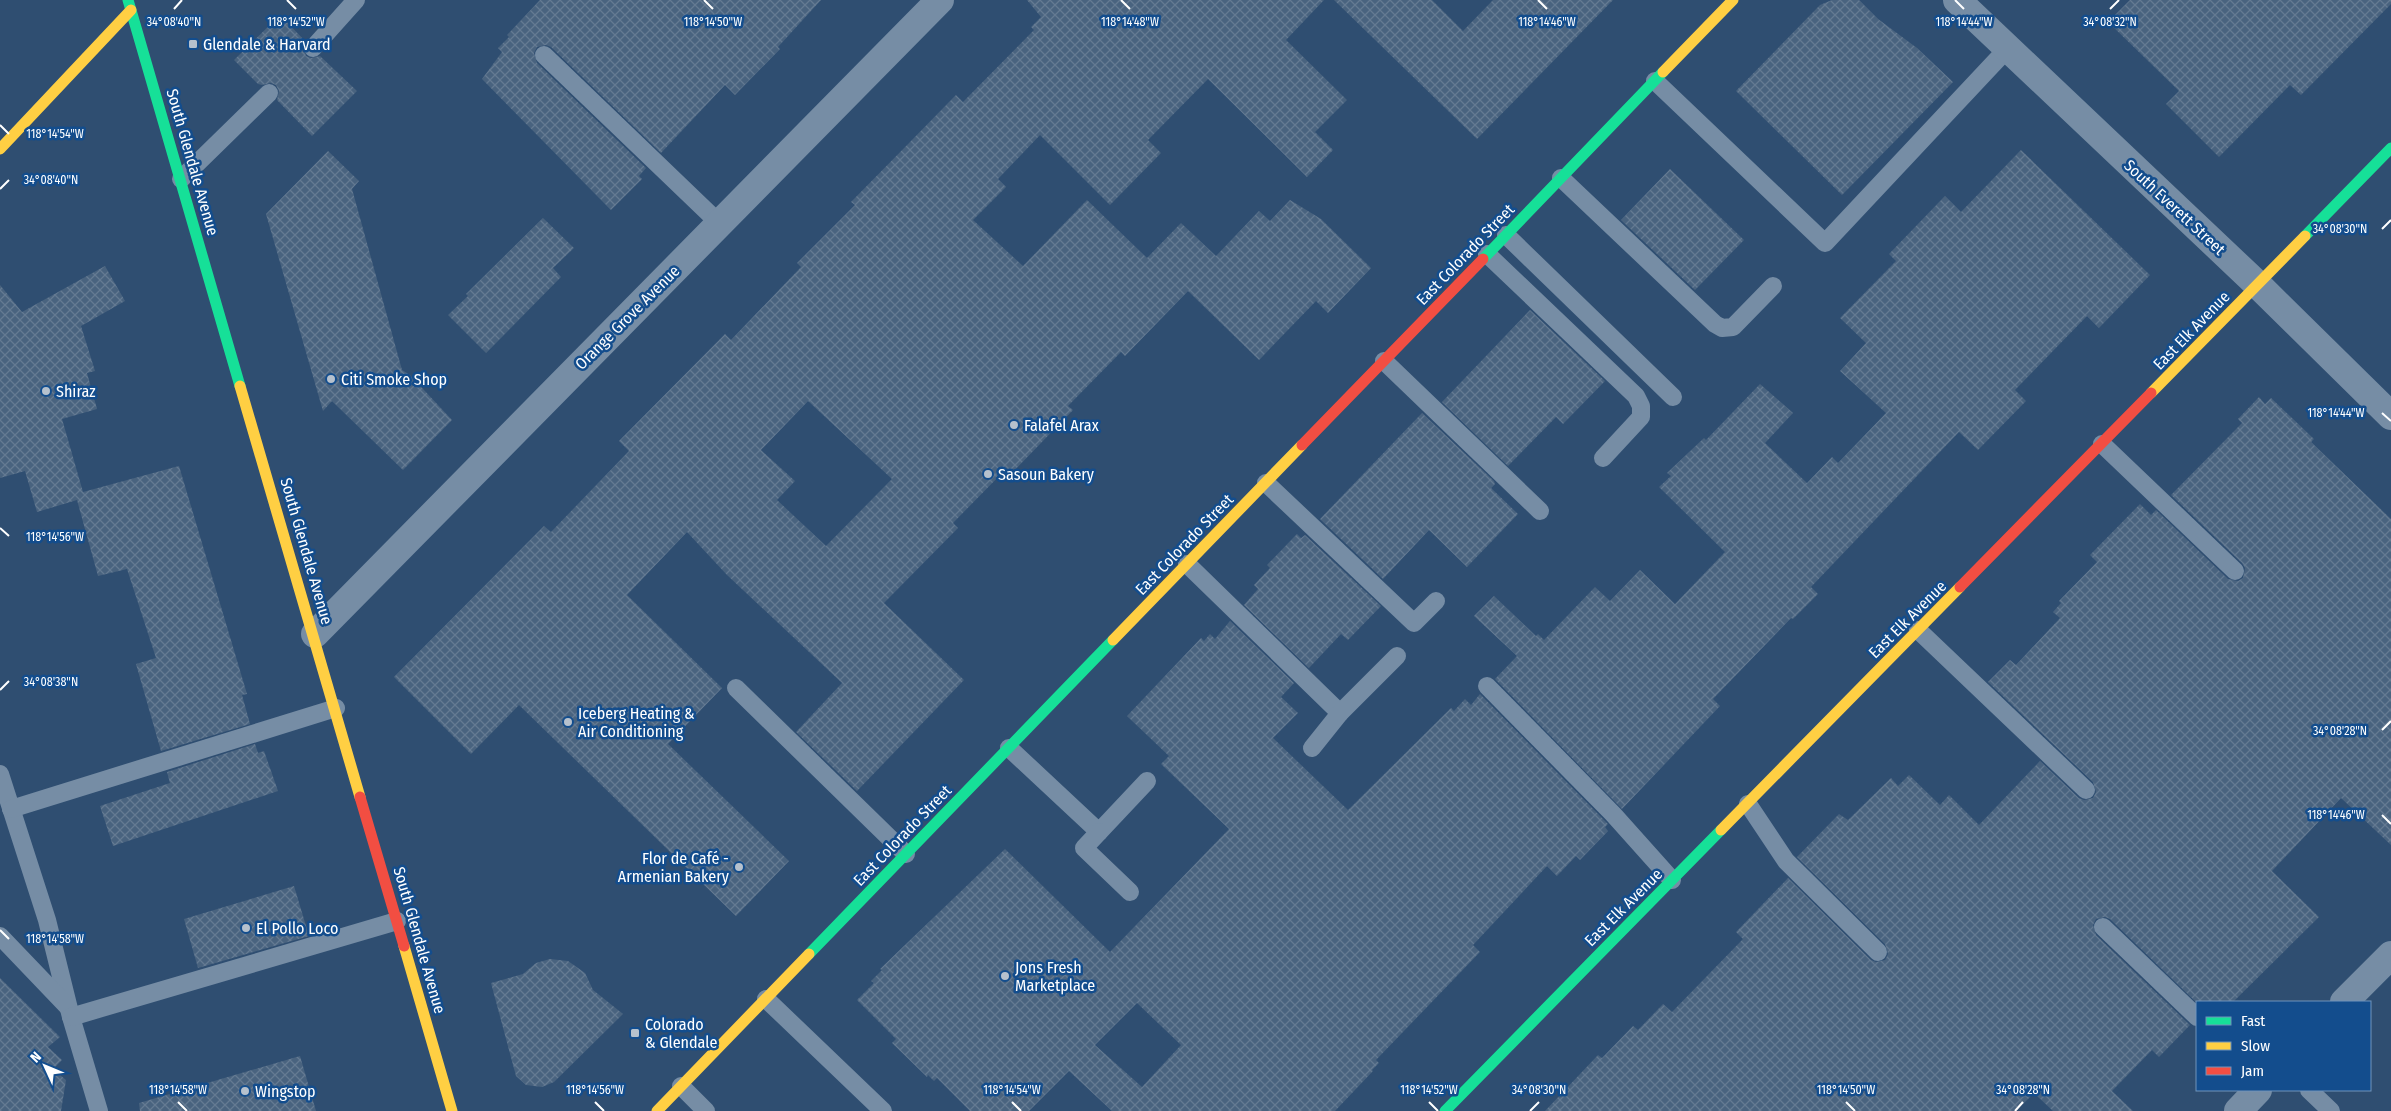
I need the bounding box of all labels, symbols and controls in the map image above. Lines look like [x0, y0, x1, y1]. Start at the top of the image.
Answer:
text: 34°08'40"N [147, 15, 201, 29]
text: 118°14'52"W [267, 15, 325, 29]
text: 118°14'50"W [684, 15, 742, 29]
text: 118°14'48"W [1101, 15, 1159, 29]
text: 118°14'46"W [1518, 15, 1576, 29]
text: 118°14'44"W [1935, 15, 1993, 29]
text: 34°08'32"N [2083, 15, 2137, 29]
place label: Glendale & Harvard [203, 35, 331, 54]
marker: Glendale & Harvard [187, 38, 199, 50]
street label: South Glendale Avenue [162, 86, 223, 238]
text: 118°14'54"W [26, 127, 84, 141]
street label: South Everett Street [2120, 156, 2230, 259]
text: 34°08'40"N [24, 173, 78, 187]
street label: East Colorado Street [1412, 199, 1519, 309]
text: 34°08'30"N [2313, 222, 2367, 236]
street label: Orange Grove Avenue [571, 261, 684, 373]
street label: East Elk Avenue [2149, 287, 2234, 374]
place label: Citi Smoke Shop [341, 370, 447, 389]
marker: Citi Smoke Shop [325, 373, 337, 385]
place label: Shiraz [56, 382, 96, 401]
marker: Shiraz [40, 385, 52, 397]
text: 118°14'44"W [2307, 406, 2365, 420]
place label: Falafel Arax [1024, 416, 1099, 435]
marker: Falafel Arax [1008, 419, 1020, 431]
place label: Sasoun Bakery [998, 465, 1095, 484]
marker: Sasoun Bakery [982, 468, 994, 480]
street label: South Glendale Avenue [276, 475, 337, 627]
street label: East Colorado Street [1131, 489, 1238, 599]
text: 118°14'56"W [26, 530, 84, 544]
street label: East Elk Avenue [1865, 577, 1950, 662]
text: 34°08'38"N [24, 675, 78, 689]
place label: Iceberg Heating & Air Conditioning [578, 704, 695, 741]
marker: Iceberg Heating & Air Conditioning [562, 716, 574, 728]
text: 34°08'28"N [2313, 724, 2367, 738]
street label: East Colorado Street [849, 780, 956, 890]
text: 118°14'46"W [2307, 808, 2365, 822]
place label: Flor de Café - Armenian Bakery [618, 849, 730, 886]
marker: Flor de Café - Armenian Bakery [733, 861, 745, 873]
street label: South Glendale Avenue [389, 864, 450, 1016]
street label: East Elk Avenue [1581, 865, 1666, 950]
place label: El Pollo Loco [256, 919, 338, 938]
marker: El Pollo Loco [240, 922, 252, 934]
text: 118°14'58"W [26, 932, 84, 946]
place label: Jons Fresh Marketplace [1015, 958, 1095, 995]
marker: Jons Fresh Marketplace [999, 970, 1011, 982]
legend [2196, 1001, 2371, 1091]
text: Fast [2241, 1012, 2265, 1030]
place label: Colorado & Glendale [645, 1015, 717, 1052]
marker: Colorado & Glendale [629, 1027, 641, 1039]
text: Slow [2241, 1037, 2270, 1055]
north arrow [20, 1041, 70, 1091]
text: N [27, 1048, 45, 1066]
text: Jam [2241, 1062, 2264, 1080]
place label: Wingstop [255, 1082, 316, 1101]
text: 118°14'58"W [149, 1083, 207, 1097]
text: 118°14'56"W [566, 1083, 624, 1097]
text: 118°14'54"W [983, 1083, 1041, 1097]
text: 118°14'52"W [1400, 1083, 1458, 1097]
text: 34°08'30"N [1512, 1083, 1566, 1097]
text: 118°14'50"W [1817, 1083, 1875, 1097]
text: 34°08'28"N [1996, 1083, 2050, 1097]
marker: Wingstop [239, 1085, 251, 1097]

